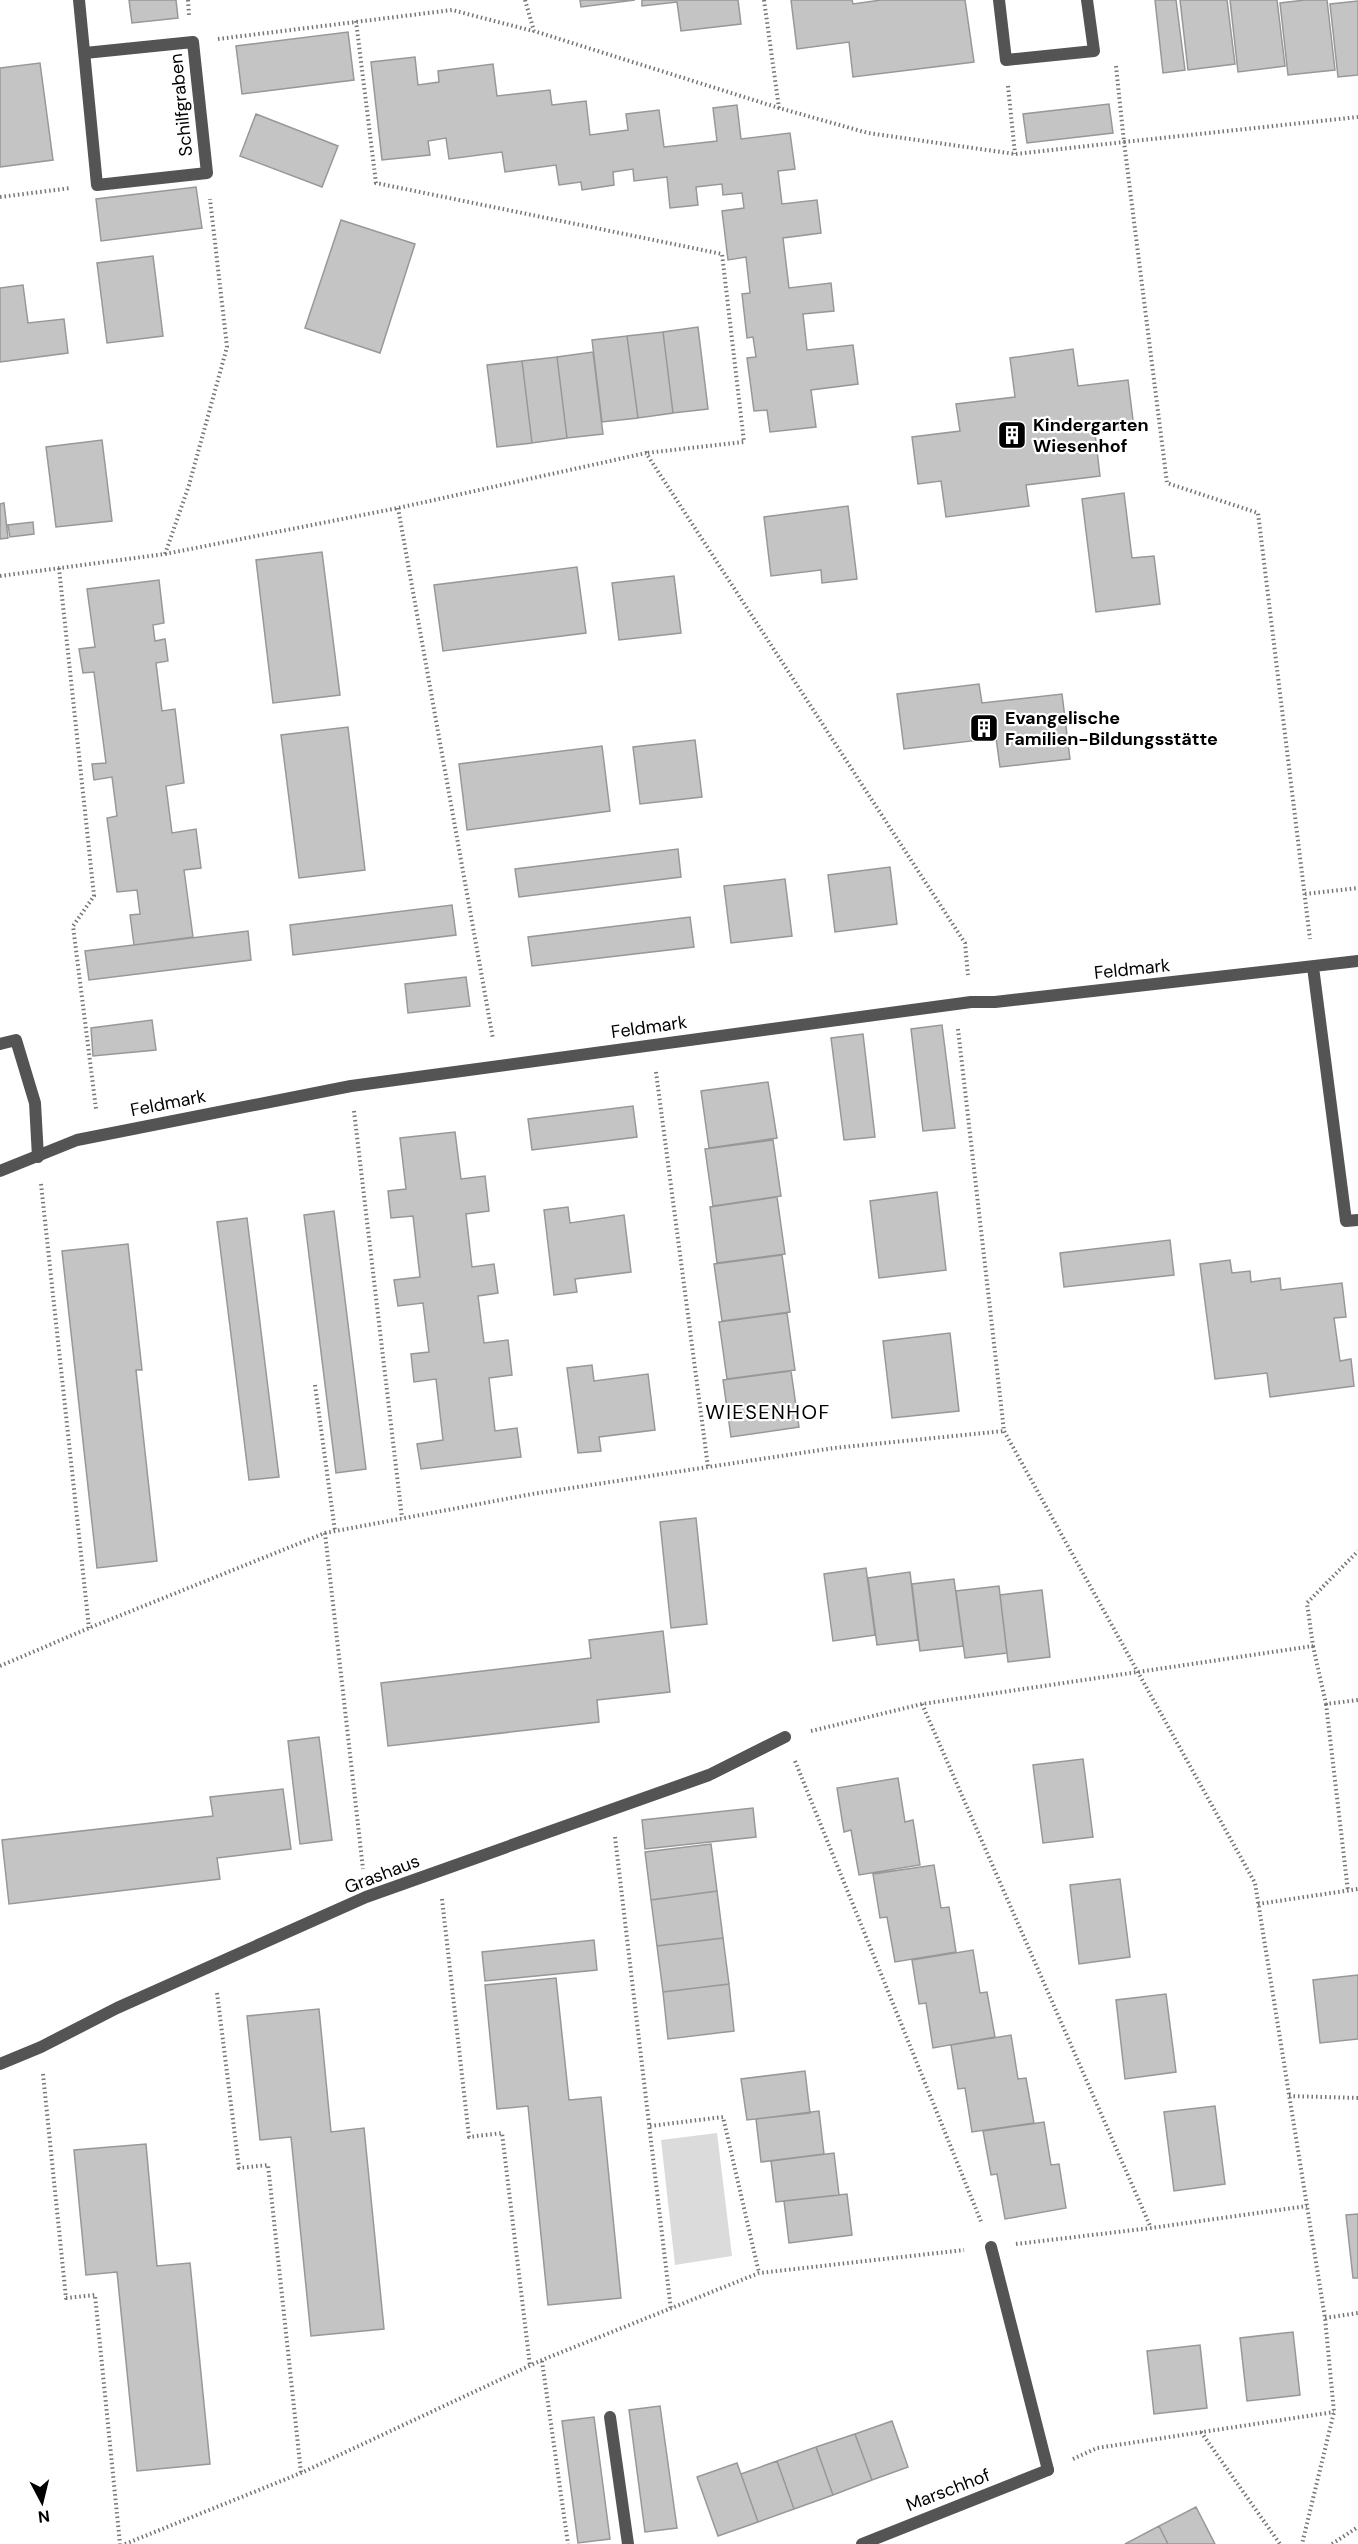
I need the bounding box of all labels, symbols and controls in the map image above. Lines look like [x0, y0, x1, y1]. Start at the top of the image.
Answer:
street label: Schilfgraben [164, 52, 198, 158]
place label: Kindergarten Wiesenhof [1033, 413, 1149, 458]
building icon: Kindergarten Wiesenhof [996, 419, 1028, 451]
place label: Evangelische Familien-Bildungsstätte [1005, 706, 1218, 751]
building icon: Evangelische Familien-Bildungsstätte [968, 712, 1000, 744]
street label: Feldmark [1093, 953, 1171, 985]
street label: Feldmark [610, 1010, 688, 1044]
street label: Feldmark [128, 1084, 208, 1122]
district label: WIESENHOF [705, 1399, 831, 1425]
street label: Grashaus [341, 1849, 423, 1899]
street label: Marschhof [902, 2463, 994, 2517]
north arrow [12, 2472, 72, 2532]
text: N [37, 2505, 51, 2528]

